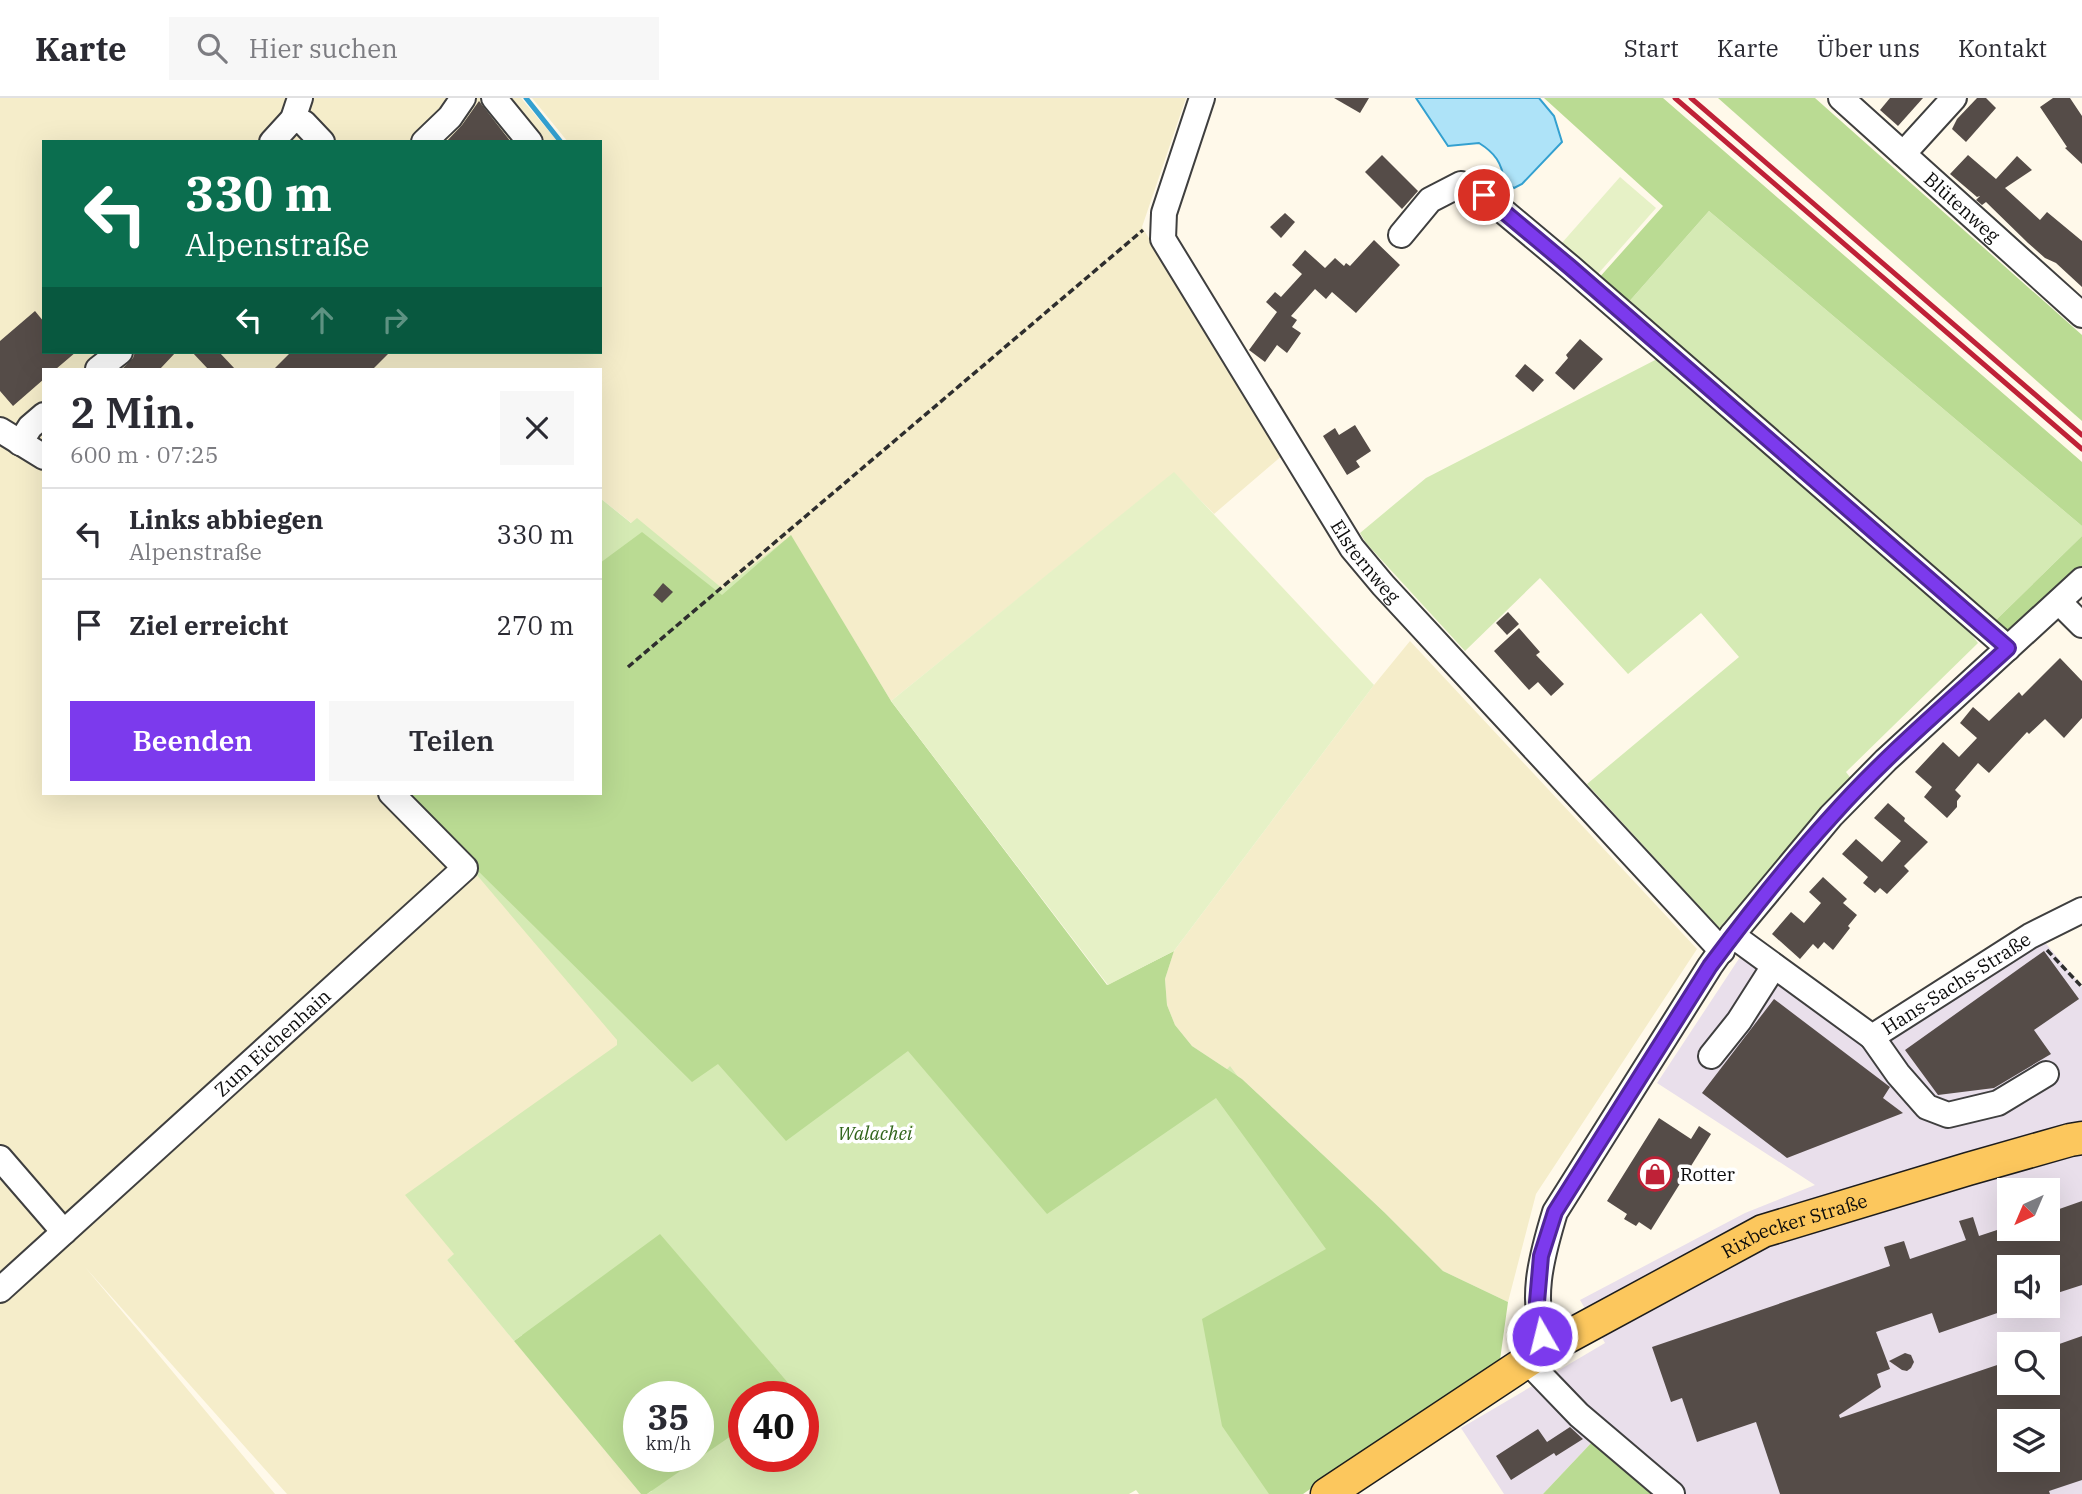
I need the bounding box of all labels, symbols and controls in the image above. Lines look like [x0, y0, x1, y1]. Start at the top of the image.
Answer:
search box [169, 17, 659, 80]
text: Karte [35, 27, 127, 70]
icon: search [193, 29, 231, 67]
text: Hier suchen [249, 31, 398, 65]
text: Start [1624, 32, 1679, 64]
text: Karte [1717, 32, 1779, 64]
text: Über uns [1817, 32, 1920, 64]
text: Kontakt [1958, 32, 2047, 64]
text: 330 m [185, 161, 332, 224]
pin [1454, 165, 1514, 225]
street label: Blütenweg [1919, 167, 2006, 248]
icon: left [70, 168, 161, 259]
icon: arrive [1465, 176, 1503, 214]
text: Alpenstraße [185, 223, 370, 265]
icon: left [230, 301, 268, 339]
icon: ahead [303, 301, 341, 339]
icon: right [376, 301, 414, 339]
text: 2 Min. [70, 385, 196, 440]
button: close [500, 391, 574, 465]
text: 600 m · 07:25 [70, 439, 219, 469]
text: Links abbiegen [129, 502, 324, 536]
icon: left [70, 515, 108, 553]
street label: Elsternweg [1326, 515, 1406, 608]
text: 330 m [496, 517, 574, 551]
text: Alpenstraße [129, 536, 262, 566]
icon: arrive [70, 606, 108, 644]
text: Ziel erreicht [129, 608, 288, 642]
text: 270 m [496, 608, 574, 642]
button: Beenden [70, 701, 315, 781]
button: Teilen [329, 701, 574, 781]
street label: Hans-Sachs-Straße [1877, 927, 2035, 1040]
street label: Zum Eichenhain [209, 984, 336, 1102]
park label: Walachei [837, 1121, 913, 1145]
shop icon: Rotter [1636, 1155, 1674, 1193]
place label: Rotter [1680, 1162, 1736, 1186]
north arrow [1997, 1178, 2060, 1241]
map controls [1997, 1178, 2060, 1472]
street label: Rixbecker Straße [1717, 1188, 1870, 1263]
button: sound [1997, 1255, 2060, 1318]
position arrow [1505, 1299, 1579, 1373]
button: search [1997, 1332, 2060, 1395]
speed limit sign: 40 [728, 1381, 819, 1472]
text: 35 [647, 1394, 690, 1440]
button: layers [1997, 1409, 2060, 1472]
text: km/h [646, 1432, 691, 1455]

